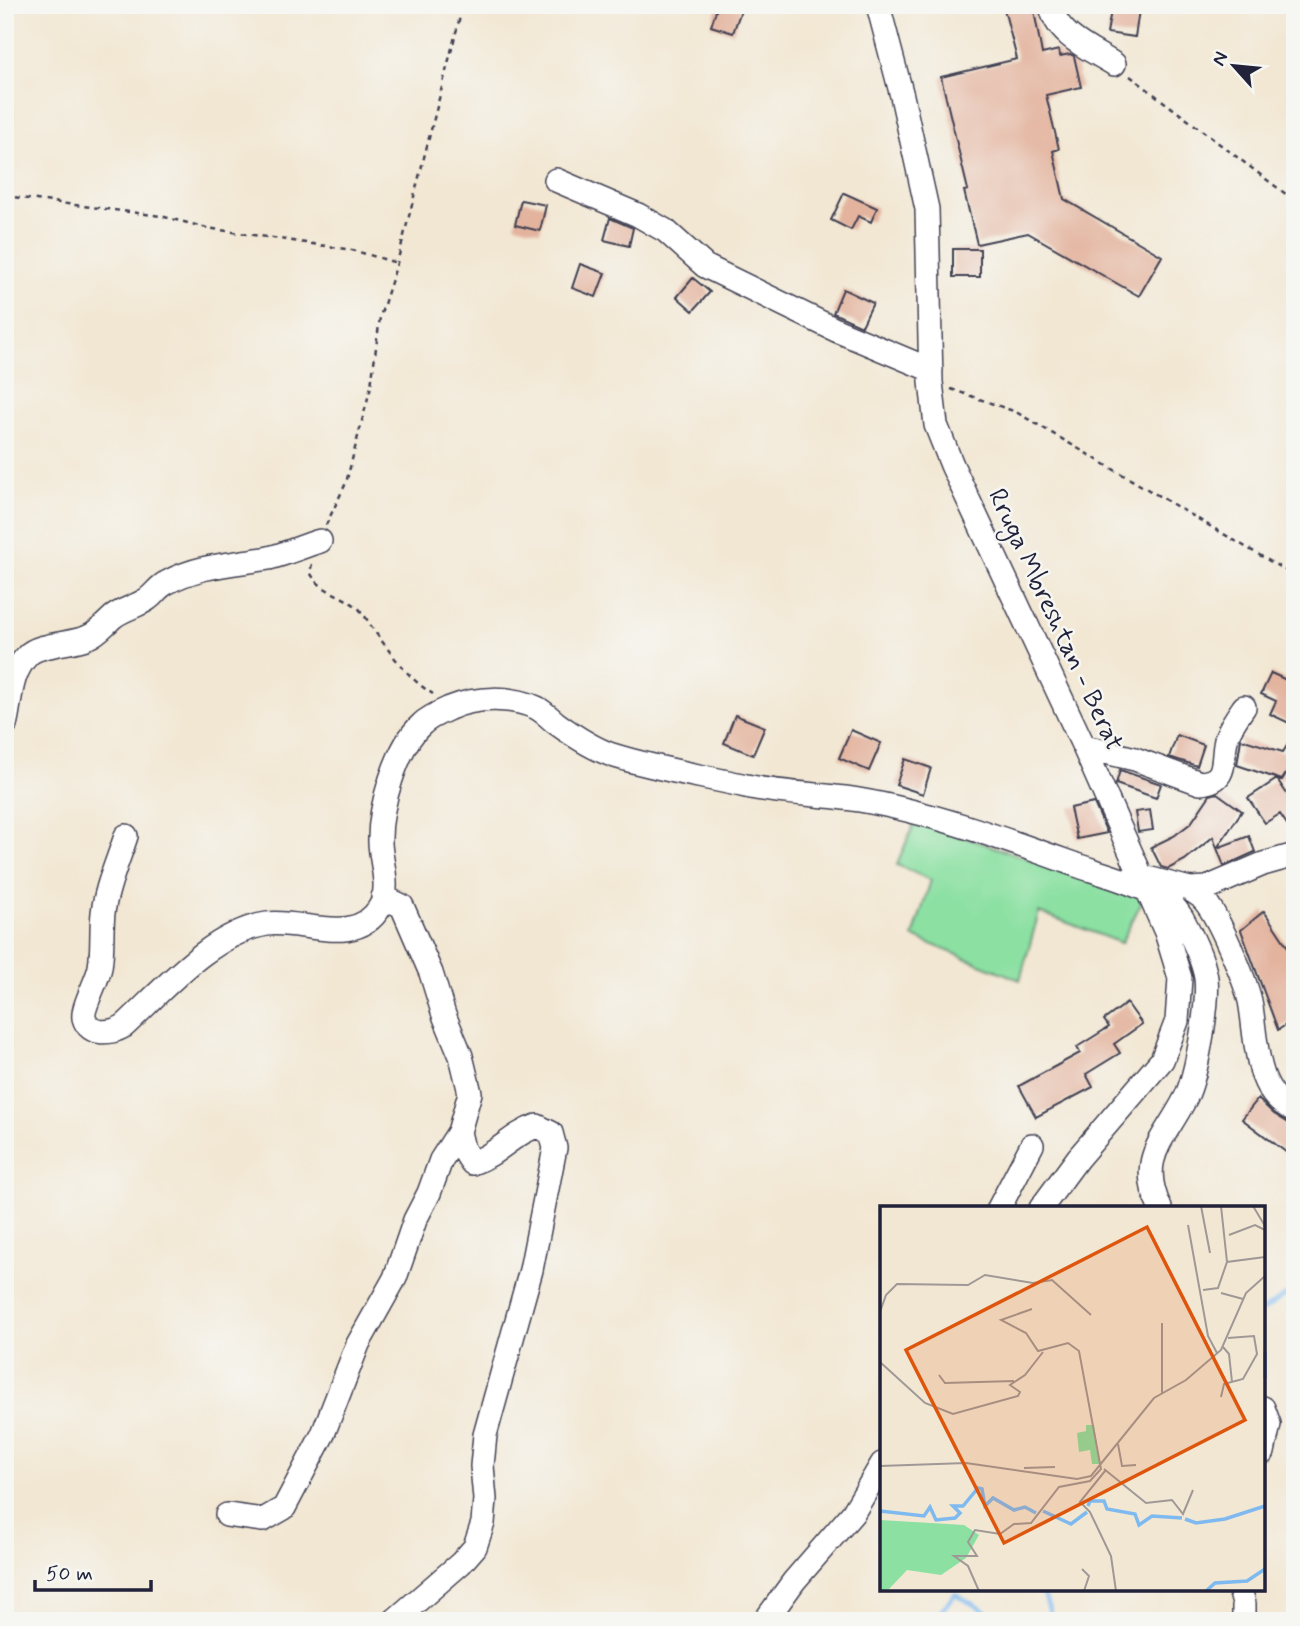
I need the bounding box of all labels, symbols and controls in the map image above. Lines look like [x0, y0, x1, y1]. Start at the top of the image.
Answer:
north arrow [1198, 32, 1268, 102]
text: N [1206, 48, 1234, 70]
street label: Rruga Mbreshtan - Berat [977, 483, 1131, 757]
inset map [880, 1206, 1265, 1591]
scale bar [35, 1549, 150, 1593]
text: 50 m [46, 1560, 93, 1588]

